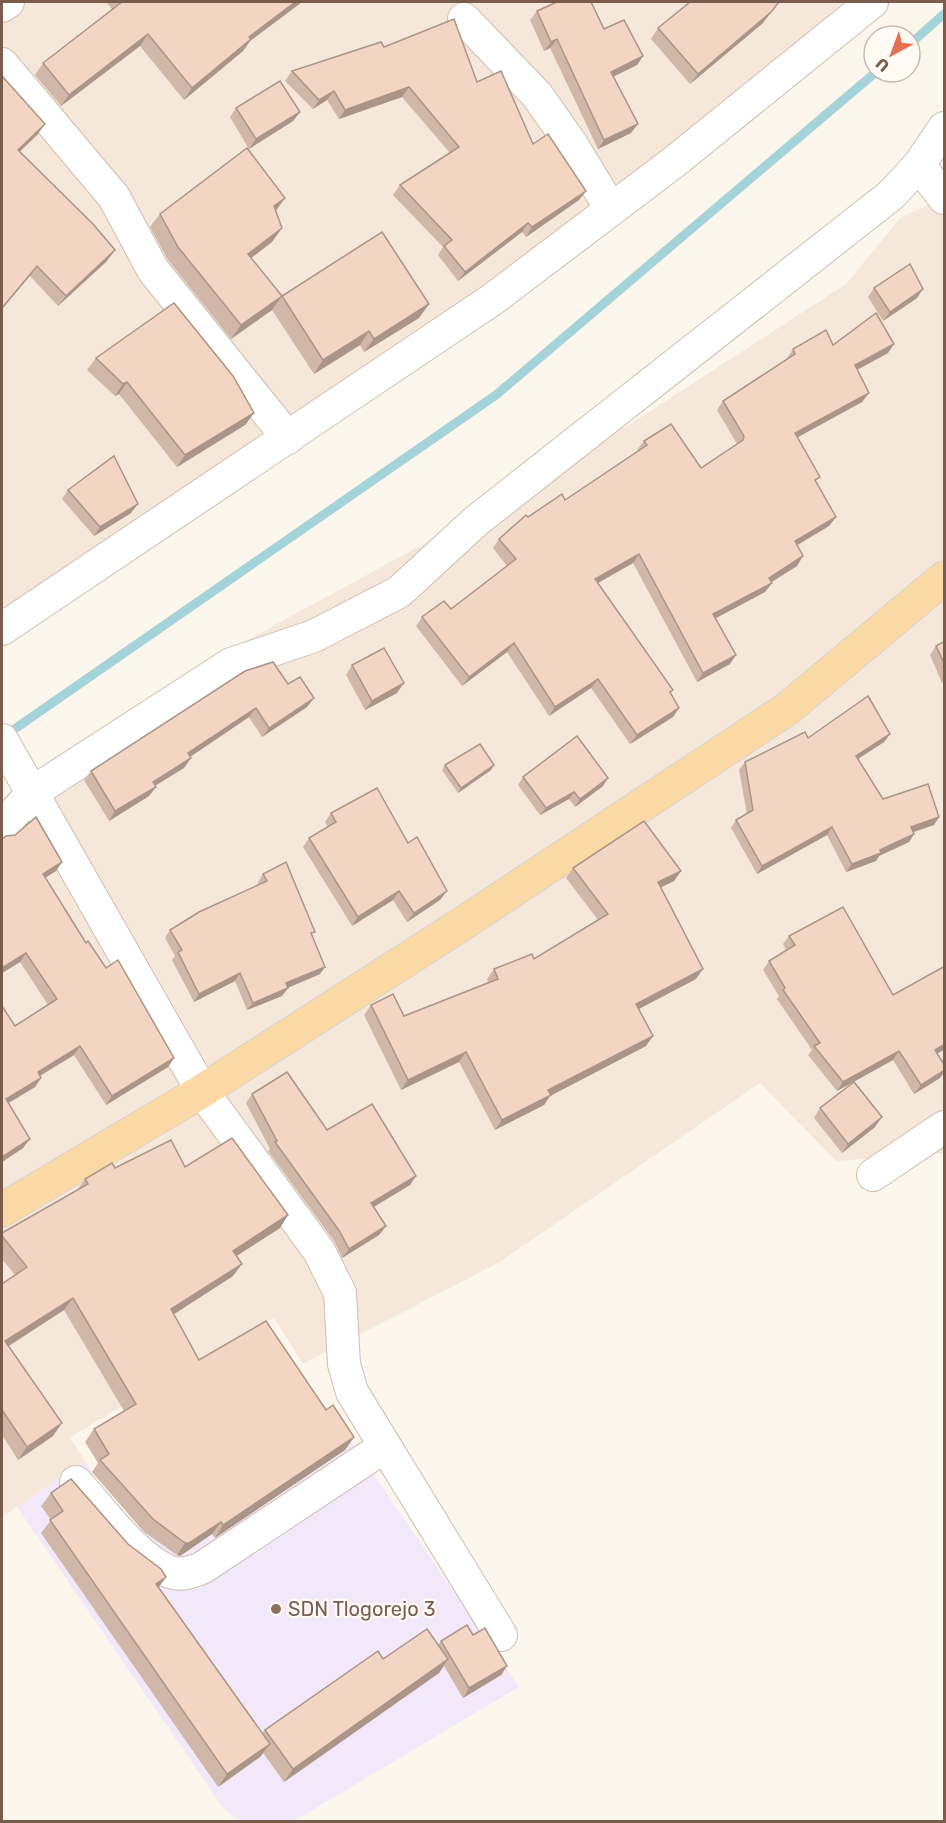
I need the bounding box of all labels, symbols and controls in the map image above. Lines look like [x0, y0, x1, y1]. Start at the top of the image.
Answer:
north arrow [862, 24, 922, 84]
text: U [872, 54, 893, 76]
place label: SDN Tlogorejo 3 [288, 1597, 436, 1621]
marker: SDN Tlogorejo 3 [269, 1602, 283, 1616]

